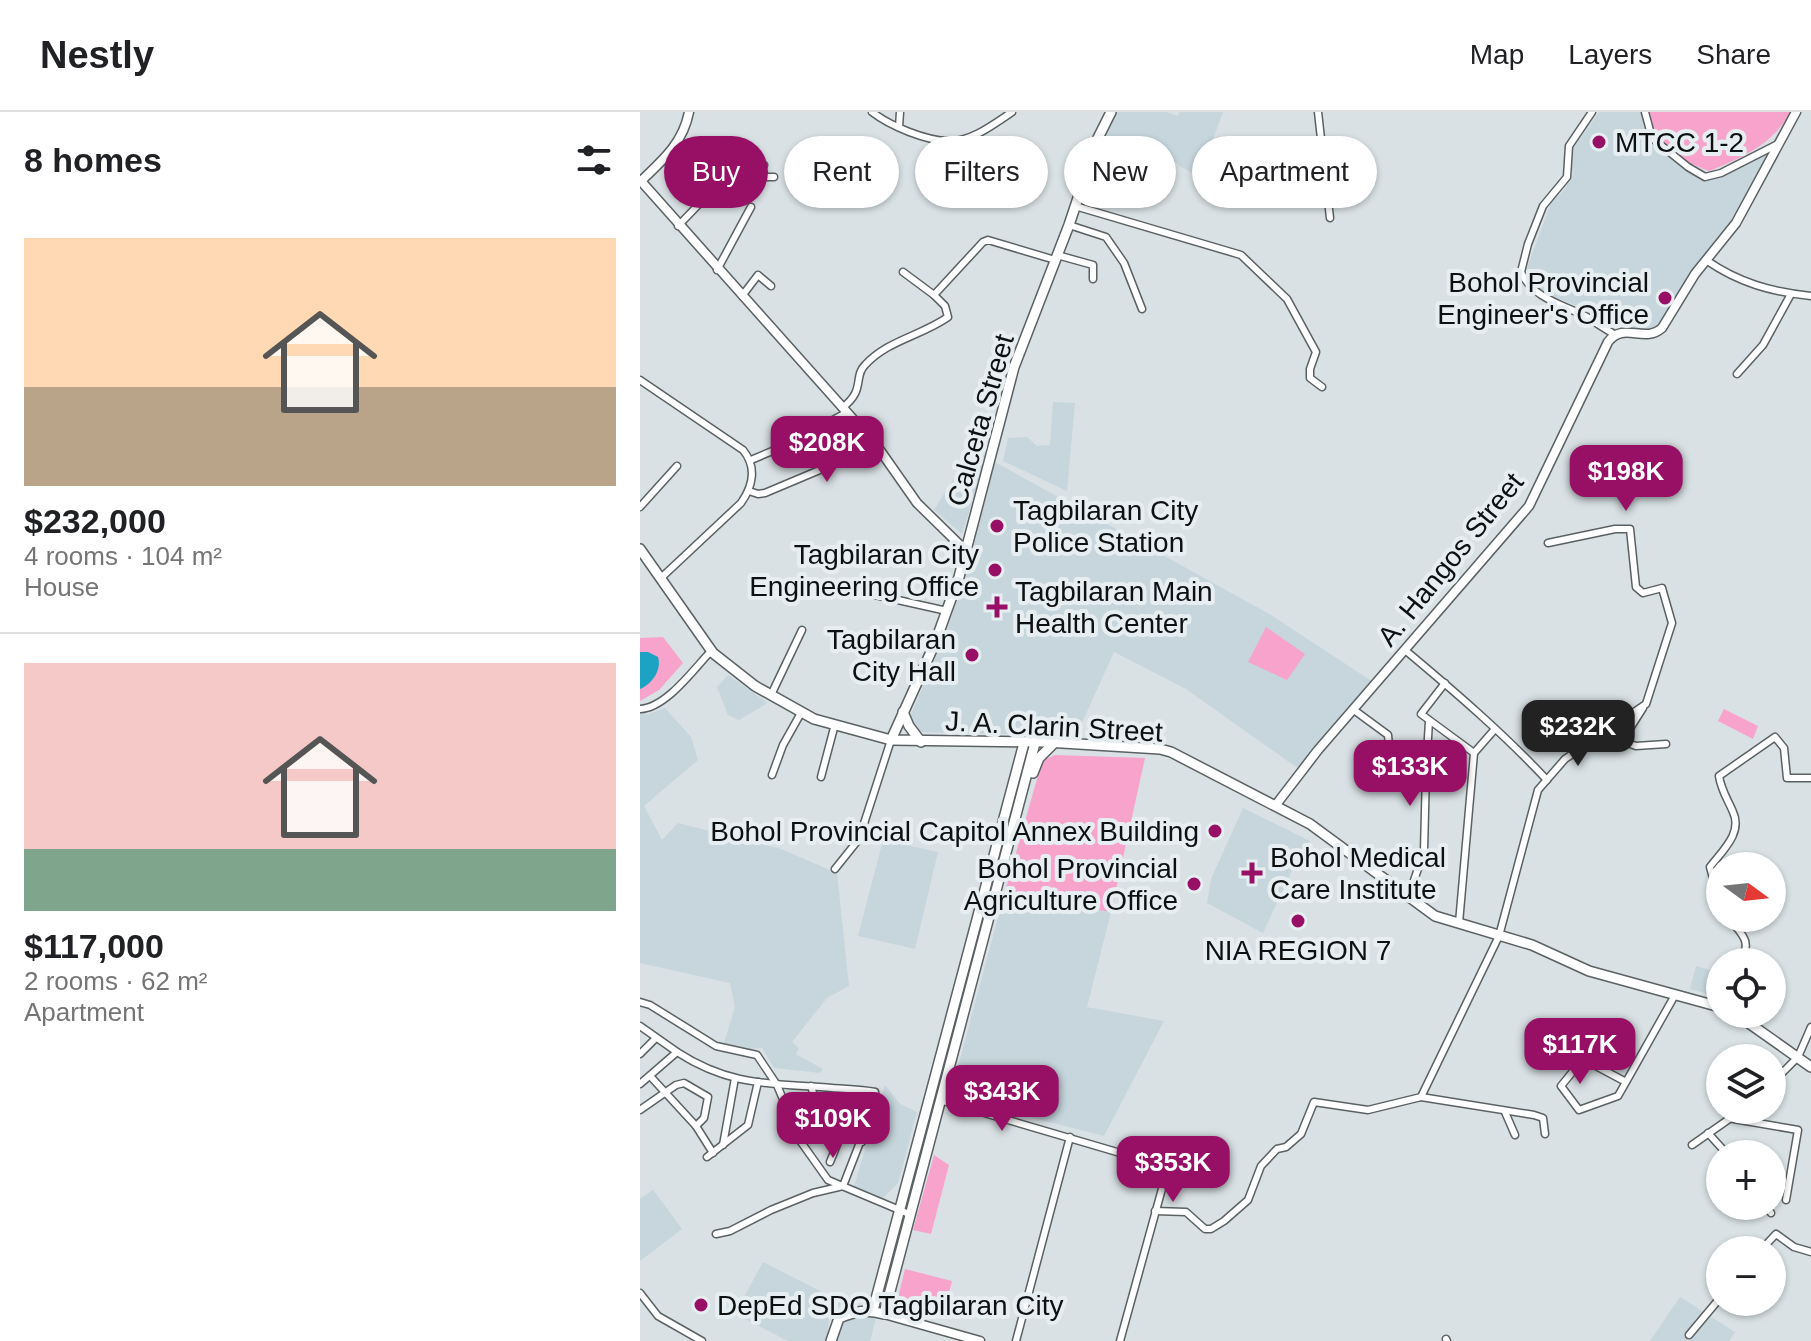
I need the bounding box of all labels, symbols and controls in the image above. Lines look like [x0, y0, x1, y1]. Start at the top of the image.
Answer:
text: Nestly [40, 34, 154, 76]
text: Map [1470, 39, 1524, 70]
text: Layers [1568, 39, 1652, 70]
text: Share [1696, 39, 1771, 70]
place label: MTCC 1-2 [1615, 127, 1744, 158]
marker: MTCC 1-2 [1590, 133, 1608, 151]
chip: Buy [664, 136, 768, 208]
chip: Rent [784, 136, 899, 208]
chip: Filters [915, 136, 1048, 208]
chip: New [1064, 136, 1176, 208]
chip: Apartment [1192, 136, 1377, 208]
icon: filters [572, 138, 616, 182]
text: 8 homes [24, 141, 162, 179]
place label: Bohol Provincial Engineer's Office [1437, 267, 1649, 330]
marker: Bohol Provincial Engineer's Office [1656, 289, 1674, 307]
icon: home [248, 290, 392, 434]
street label: Calceta Street [941, 330, 1020, 510]
pin: $208K [771, 416, 883, 484]
text: $208K [789, 427, 865, 457]
pin: $198K [1570, 445, 1682, 513]
text: $198K [1588, 456, 1664, 486]
street label: A. Hangos Street [1371, 467, 1530, 652]
place label: Tagbilaran City Police Station [1013, 495, 1198, 558]
text: $232,000 [24, 502, 166, 540]
marker: Tagbilaran City Police Station [988, 517, 1006, 535]
place label: Tagbilaran City Engineering Office [749, 539, 979, 602]
text: 4 rooms · 104 m² [24, 541, 222, 571]
marker: Tagbilaran City Engineering Office [986, 561, 1004, 579]
text: House [24, 572, 99, 602]
place label: Tagbilaran Main Health Center [1015, 576, 1213, 639]
marker: Tagbilaran Main Health Center [986, 596, 1008, 618]
place label: Tagbilaran City Hall [827, 624, 956, 687]
marker: Tagbilaran City Hall [963, 646, 981, 664]
pin: $232K [1522, 700, 1634, 768]
street label: J. A. Clarin Street [944, 705, 1164, 748]
text: $232K [1540, 711, 1616, 741]
icon: home [248, 715, 392, 859]
pin: $133K [1354, 740, 1466, 808]
text: $133K [1372, 751, 1448, 781]
place label: Bohol Provincial Capitol Annex Building [710, 816, 1199, 847]
marker: Bohol Provincial Capitol Annex Building [1206, 822, 1224, 840]
place label: Bohol Medical Care Institute [1270, 842, 1446, 905]
north arrow [1706, 852, 1786, 932]
map controls [1706, 852, 1786, 1316]
place label: Bohol Provincial Agriculture Office [964, 853, 1178, 916]
marker: Bohol Medical Care Institute [1241, 862, 1263, 884]
marker: Bohol Provincial Agriculture Office [1185, 875, 1203, 893]
marker: NIA REGION 7 [1289, 912, 1307, 930]
text: $117,000 [24, 927, 164, 965]
place label: NIA REGION 7 [1205, 935, 1391, 966]
button: locate [1706, 948, 1786, 1028]
text: 2 rooms · 62 m² [24, 966, 208, 996]
text: Apartment [24, 997, 144, 1027]
pin: $117K [1524, 1018, 1636, 1086]
text: $117K [1542, 1029, 1618, 1059]
button: layers [1706, 1044, 1786, 1124]
pin: $343K [946, 1065, 1058, 1133]
text: $343K [964, 1076, 1040, 1106]
pin: $109K [777, 1092, 889, 1160]
text: $109K [795, 1103, 871, 1133]
pin: $353K [1117, 1136, 1229, 1204]
button: + [1706, 1140, 1786, 1220]
text: $353K [1135, 1147, 1211, 1177]
button: − [1706, 1236, 1786, 1316]
place label: DepEd SDO Tagbilaran City [717, 1290, 1064, 1321]
marker: DepEd SDO Tagbilaran City [692, 1296, 710, 1314]

